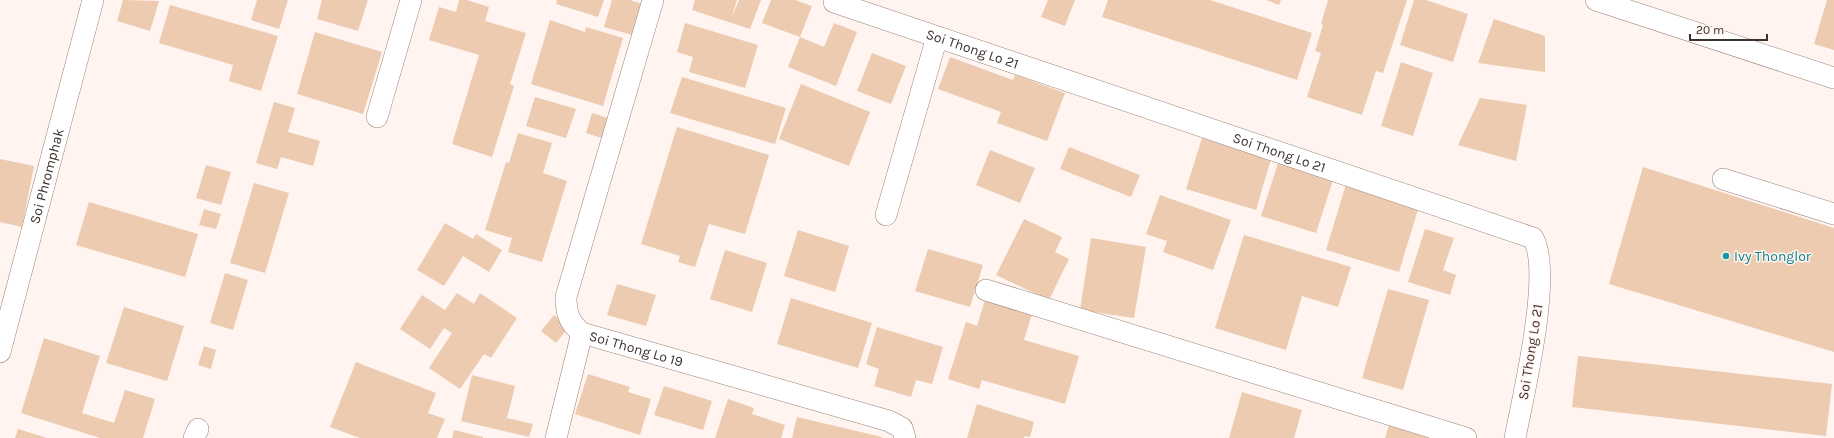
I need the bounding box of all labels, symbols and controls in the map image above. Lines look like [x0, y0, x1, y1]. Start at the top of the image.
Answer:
scale bar [1690, 16, 1767, 42]
text: 20 m [1696, 23, 1724, 37]
street label: Soi Thong Lo 21 [924, 26, 1021, 73]
street label: Soi Phromphak [26, 127, 68, 226]
street label: Soi Thong Lo 21 [1231, 129, 1328, 176]
place label: Ivy Thonglor [1734, 248, 1812, 265]
marker: Ivy Thonglor [1721, 251, 1731, 261]
street label: Soi Thong Lo 21 [1515, 303, 1546, 401]
street label: Soi Thong Lo 19 [587, 328, 685, 371]

